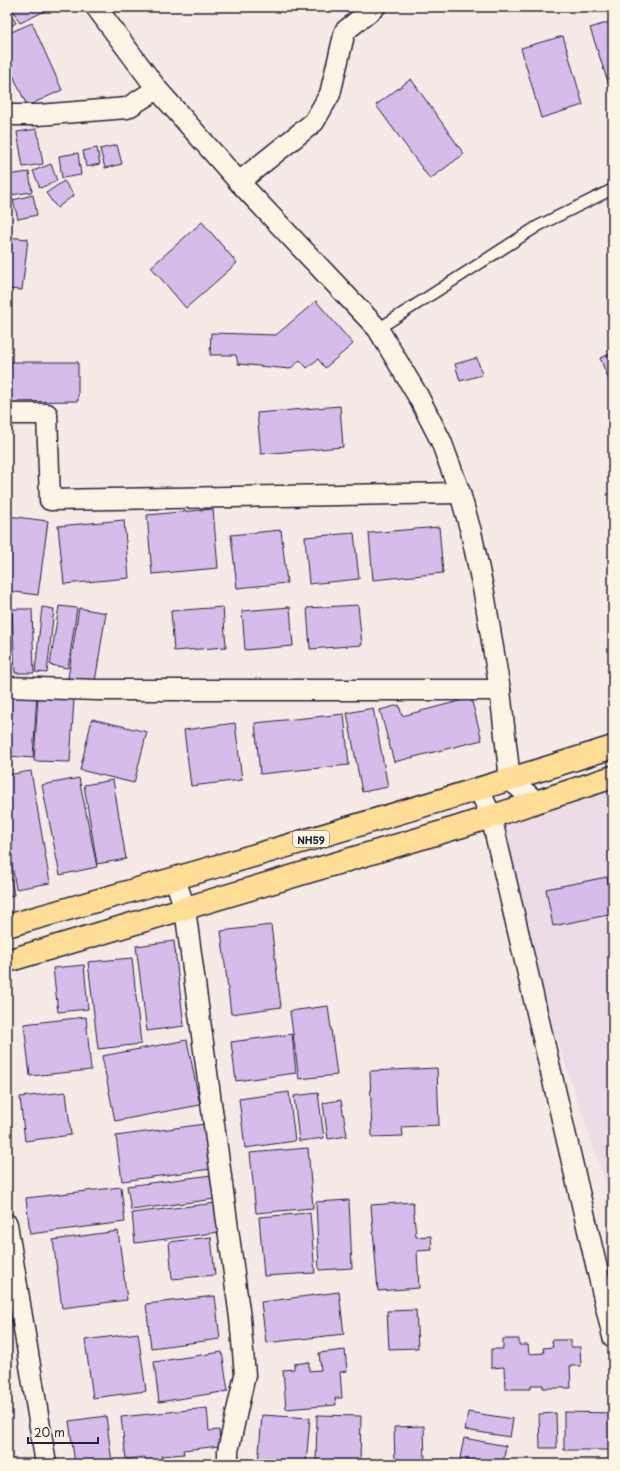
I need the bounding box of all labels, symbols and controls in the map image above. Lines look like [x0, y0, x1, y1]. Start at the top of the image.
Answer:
road number: NH59 [293, 831, 329, 847]
scale bar [28, 1419, 98, 1445]
text: 20 m [34, 1423, 65, 1441]

